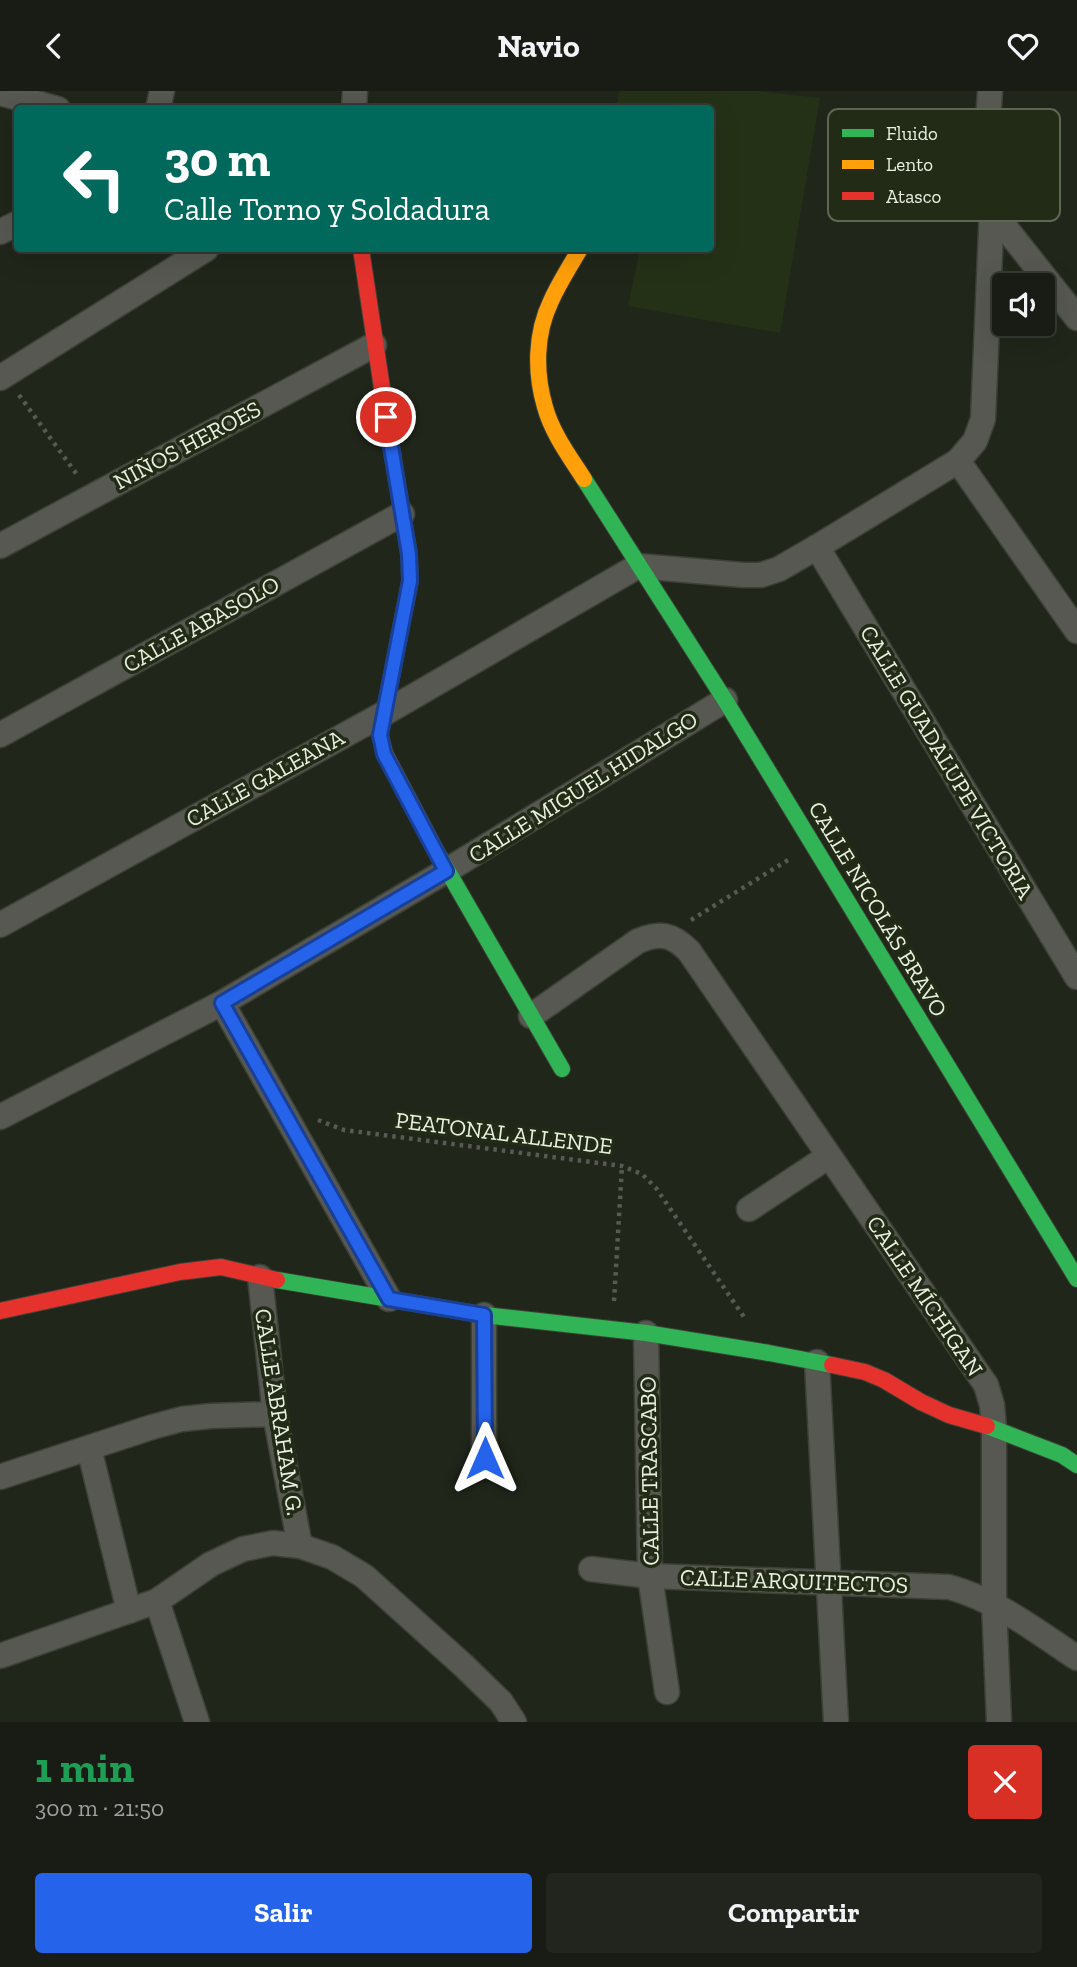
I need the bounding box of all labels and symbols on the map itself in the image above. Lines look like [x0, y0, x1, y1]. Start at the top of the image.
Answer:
legend [828, 109, 1060, 221]
text: Fluido [886, 122, 938, 145]
text: Lento [886, 153, 933, 176]
text: Atasco [886, 185, 941, 208]
pin [356, 387, 416, 447]
street label: NIÑOS HEROES [109, 394, 265, 496]
street label: CALLE ABASOLO [118, 570, 284, 678]
street label: CALLE GUADALUPE VICTORIA [854, 620, 1040, 905]
street label: CALLE MIGUEL HIDALGO [463, 705, 703, 869]
street label: CALLE GALEANA [181, 722, 350, 833]
street label: CALLE NICOLÁS BRAVO [803, 796, 953, 1022]
street label: PEATONAL ALLENDE [394, 1106, 614, 1160]
street label: CALLE MÍCHIGAN [861, 1210, 989, 1382]
street label: CALLE ABRAHAM G. [249, 1307, 309, 1517]
street label: CALLE TRASCABO [633, 1376, 665, 1566]
position arrow [448, 1421, 522, 1495]
street label: CALLE ARQUITECTOS [679, 1563, 909, 1599]

